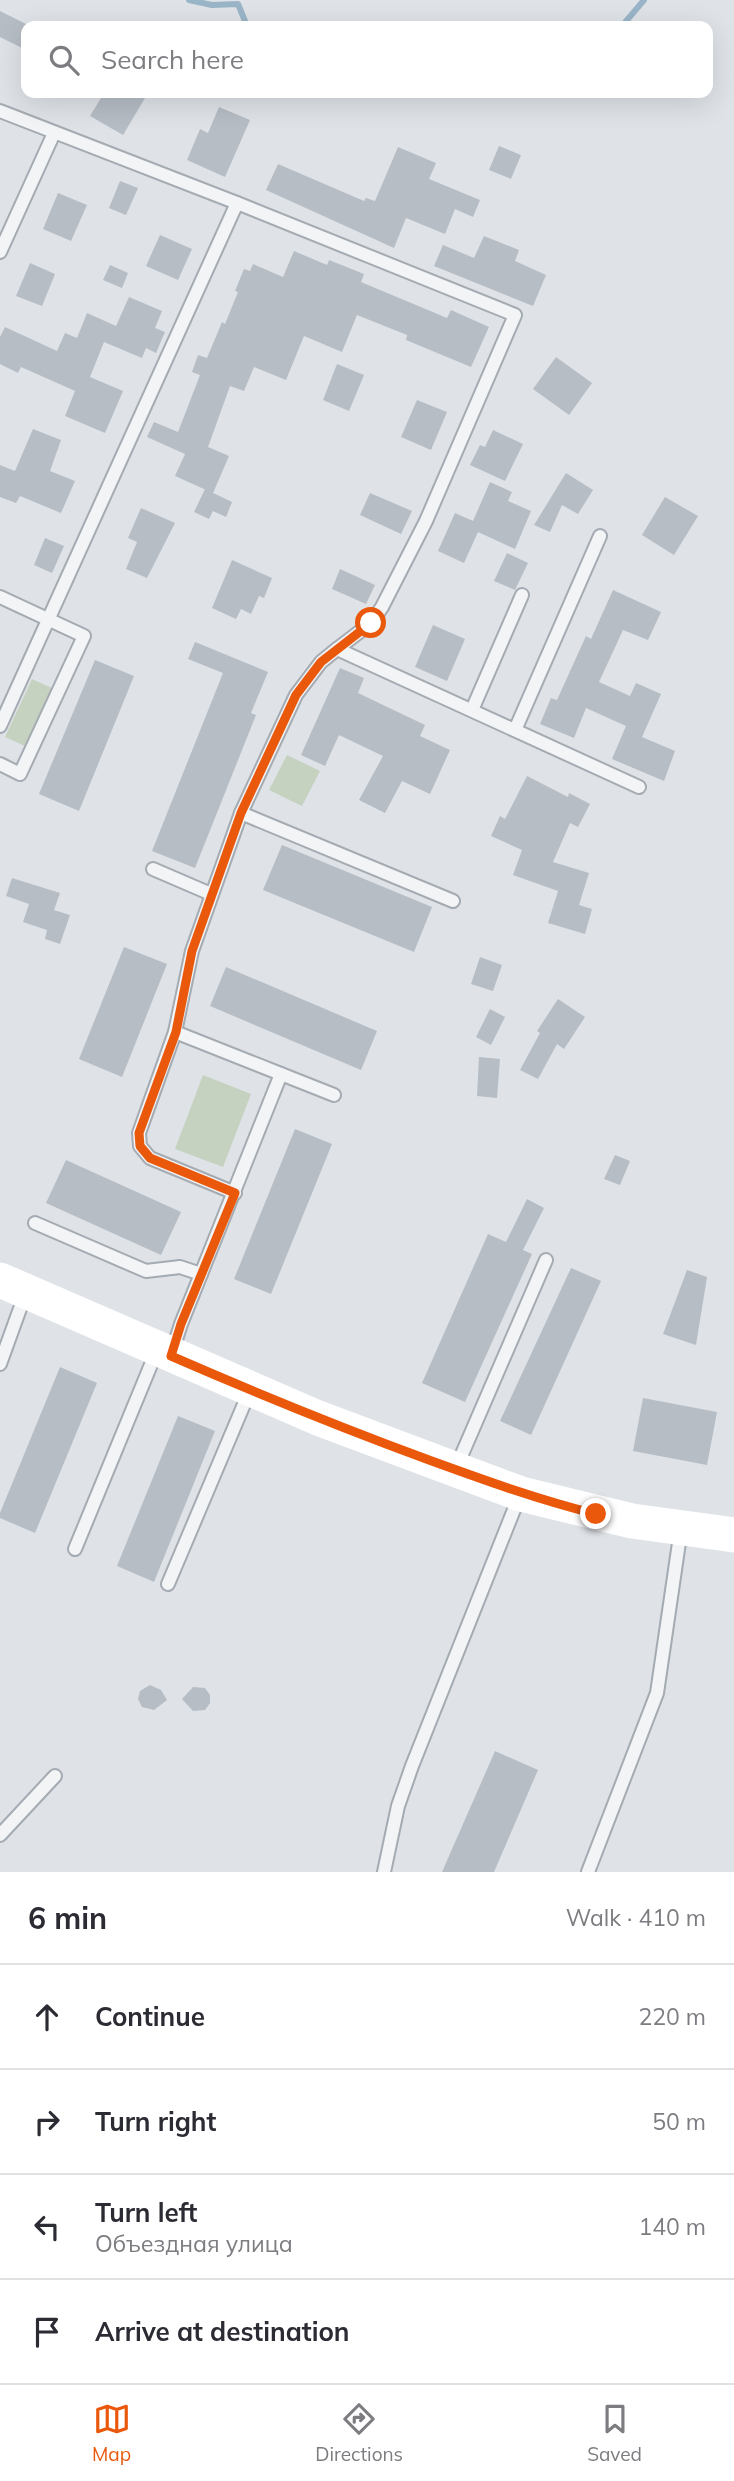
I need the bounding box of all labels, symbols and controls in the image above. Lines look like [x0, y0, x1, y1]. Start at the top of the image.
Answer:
search box [21, 21, 713, 98]
icon: search [45, 41, 83, 79]
text: Search here [101, 43, 244, 76]
route start [355, 607, 386, 638]
route end [580, 1498, 611, 1529]
text: 6 min [28, 1899, 107, 1937]
text: Walk · 410 m [566, 1903, 706, 1932]
icon: ahead [28, 1998, 66, 2036]
text: Continue [95, 2000, 205, 2033]
text: 220 m [638, 2002, 706, 2031]
icon: right [28, 2103, 66, 2141]
text: Turn right [95, 2105, 216, 2138]
text: 50 m [652, 2107, 706, 2136]
text: Turn left [95, 2196, 197, 2229]
icon: left [28, 2208, 66, 2246]
text: 140 m [638, 2212, 706, 2241]
text: Объездная улица [95, 2229, 293, 2258]
icon: arrive [28, 2313, 66, 2351]
text: Arrive at destination [95, 2315, 350, 2348]
tab: Map [92, 2400, 131, 2466]
tab: Directions [315, 2400, 403, 2466]
tab: Saved [587, 2400, 642, 2466]

